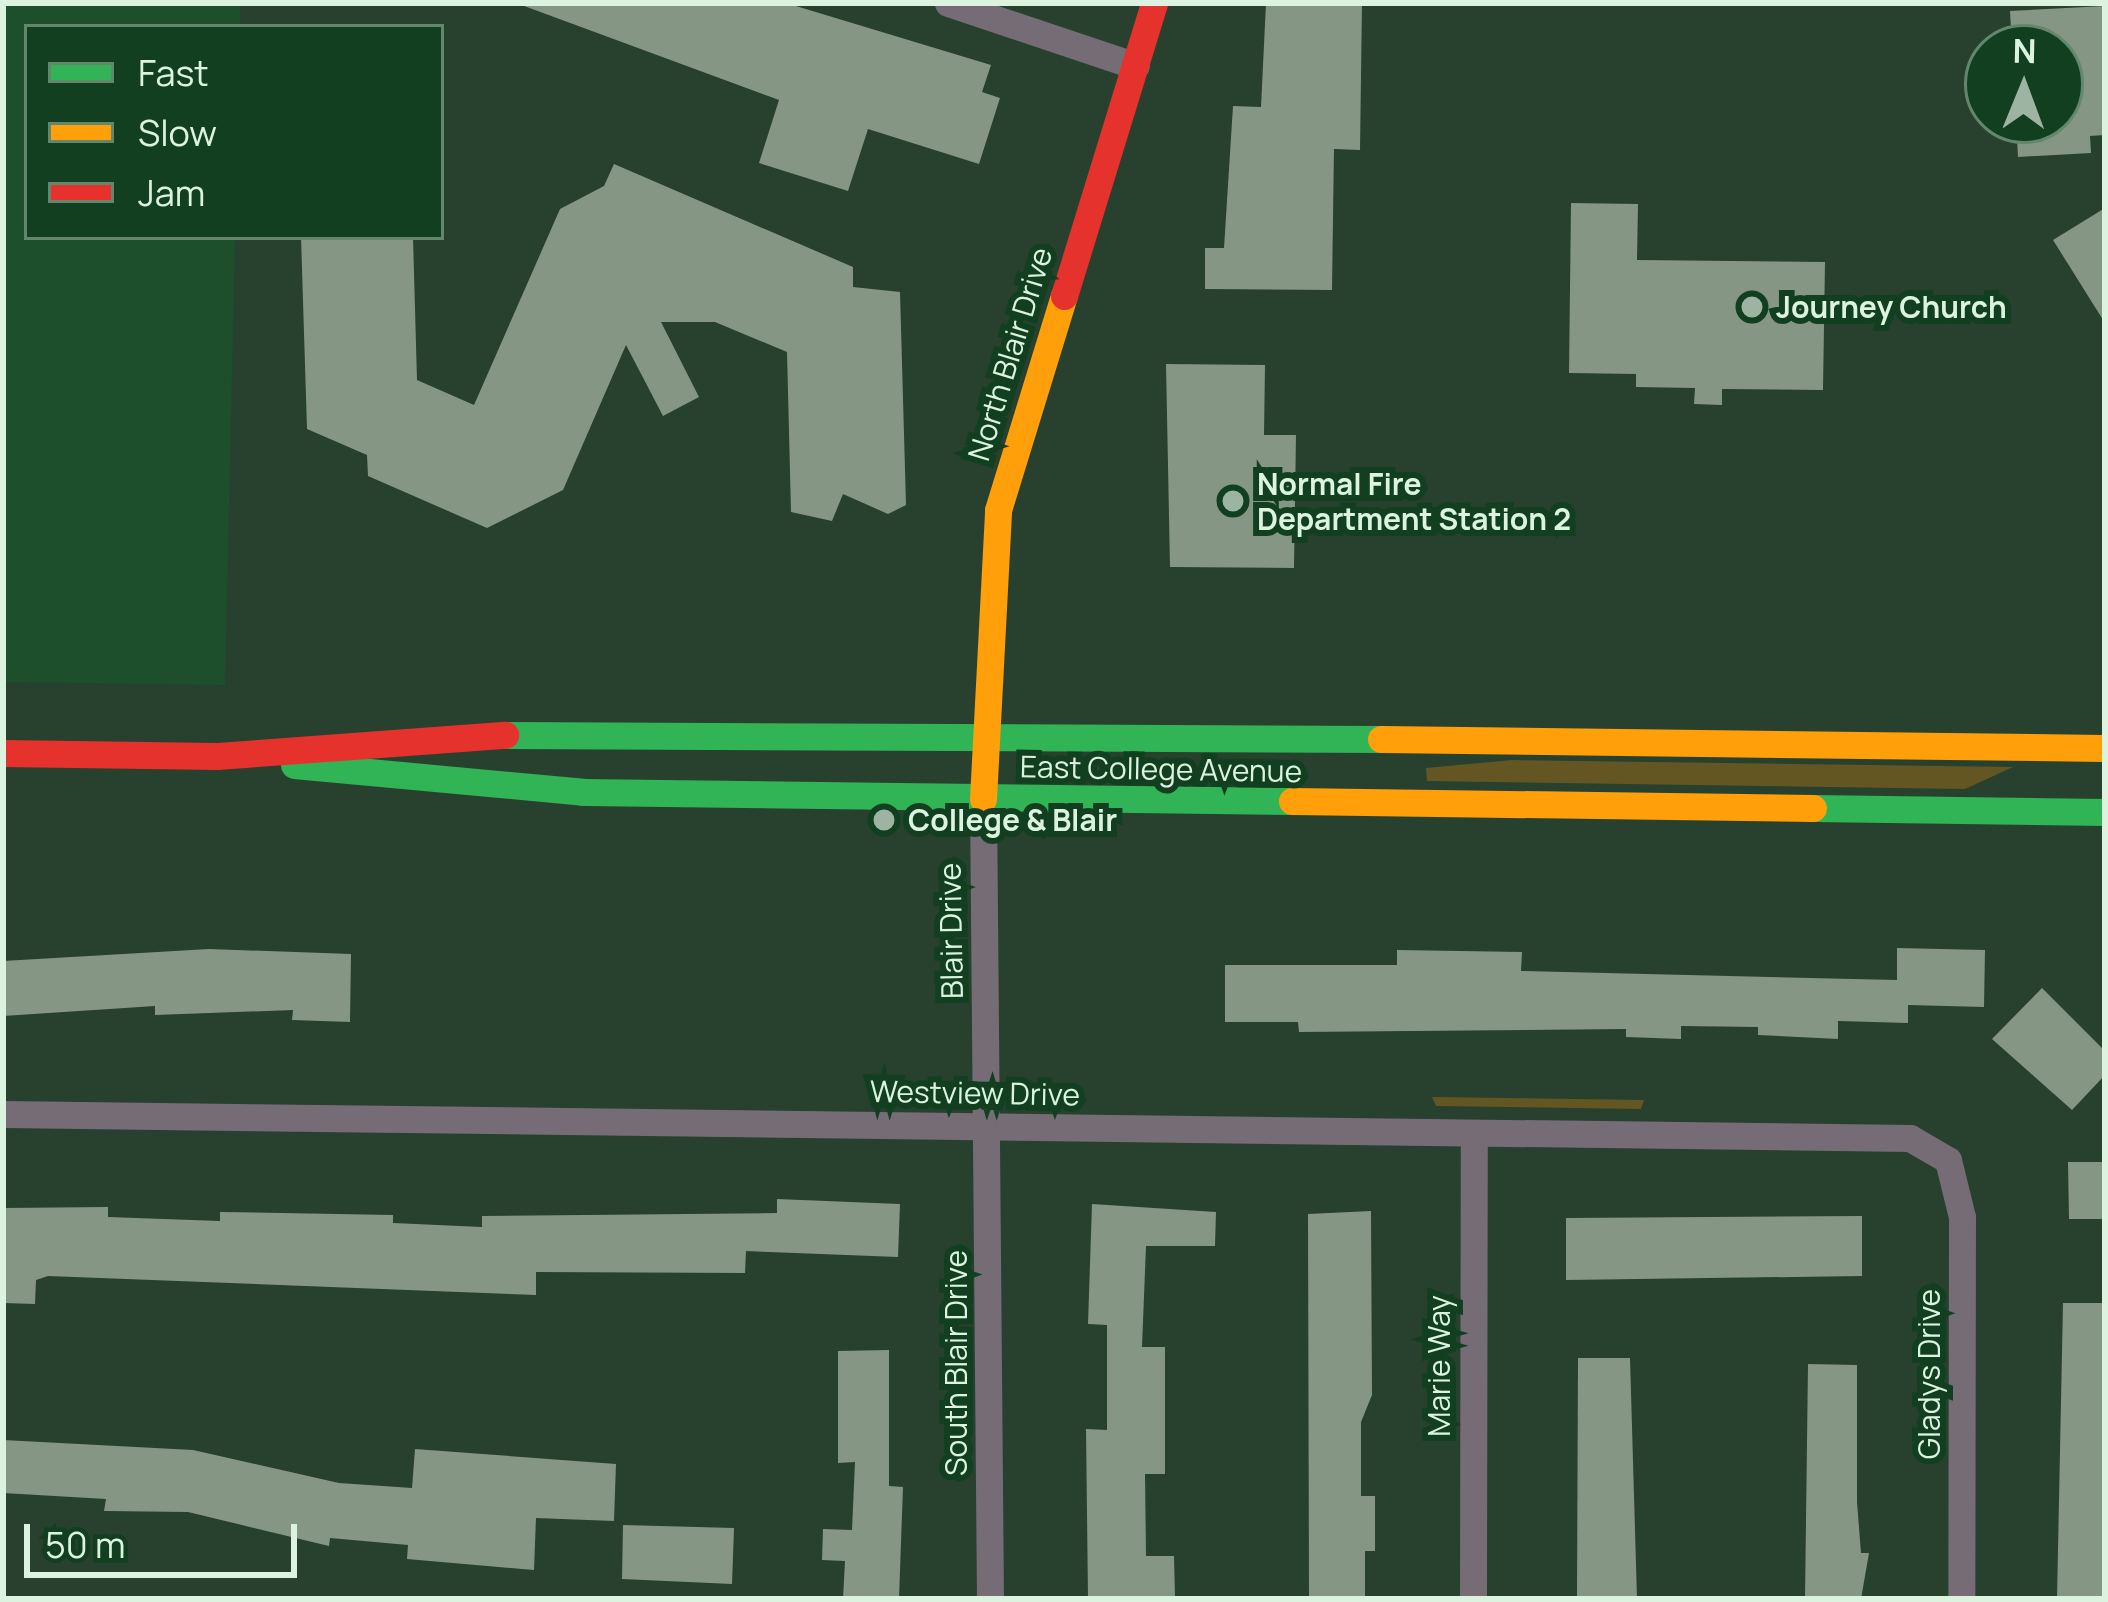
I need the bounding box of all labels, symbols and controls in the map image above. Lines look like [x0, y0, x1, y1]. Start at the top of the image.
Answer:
legend [24, 24, 444, 240]
north arrow [1964, 24, 2084, 144]
text: N [2012, 28, 2037, 73]
text: Fast [138, 48, 209, 97]
text: Slow [138, 108, 217, 157]
text: Jam [138, 168, 205, 217]
street label: North Blair Drive [960, 243, 1060, 465]
place label: Journey Church [1776, 289, 2007, 325]
marker: Journey Church [1739, 294, 1765, 320]
place label: Normal Fire Department Station 2 [1257, 466, 1571, 536]
marker: Normal Fire Department Station 2 [1220, 488, 1246, 514]
street label: East College Avenue [1020, 749, 1302, 789]
place label: College & Blair [908, 802, 1117, 838]
marker: College & Blair [871, 807, 897, 833]
street label: Blair Drive [932, 863, 970, 999]
street label: Westview Drive [870, 1073, 1080, 1113]
street label: South Blair Drive [938, 1250, 974, 1476]
street label: Gladys Drive [1911, 1289, 1947, 1459]
street label: Marie Way [1421, 1295, 1457, 1437]
scale bar [30, 1500, 303, 1574]
text: 50 m [45, 1520, 125, 1569]

